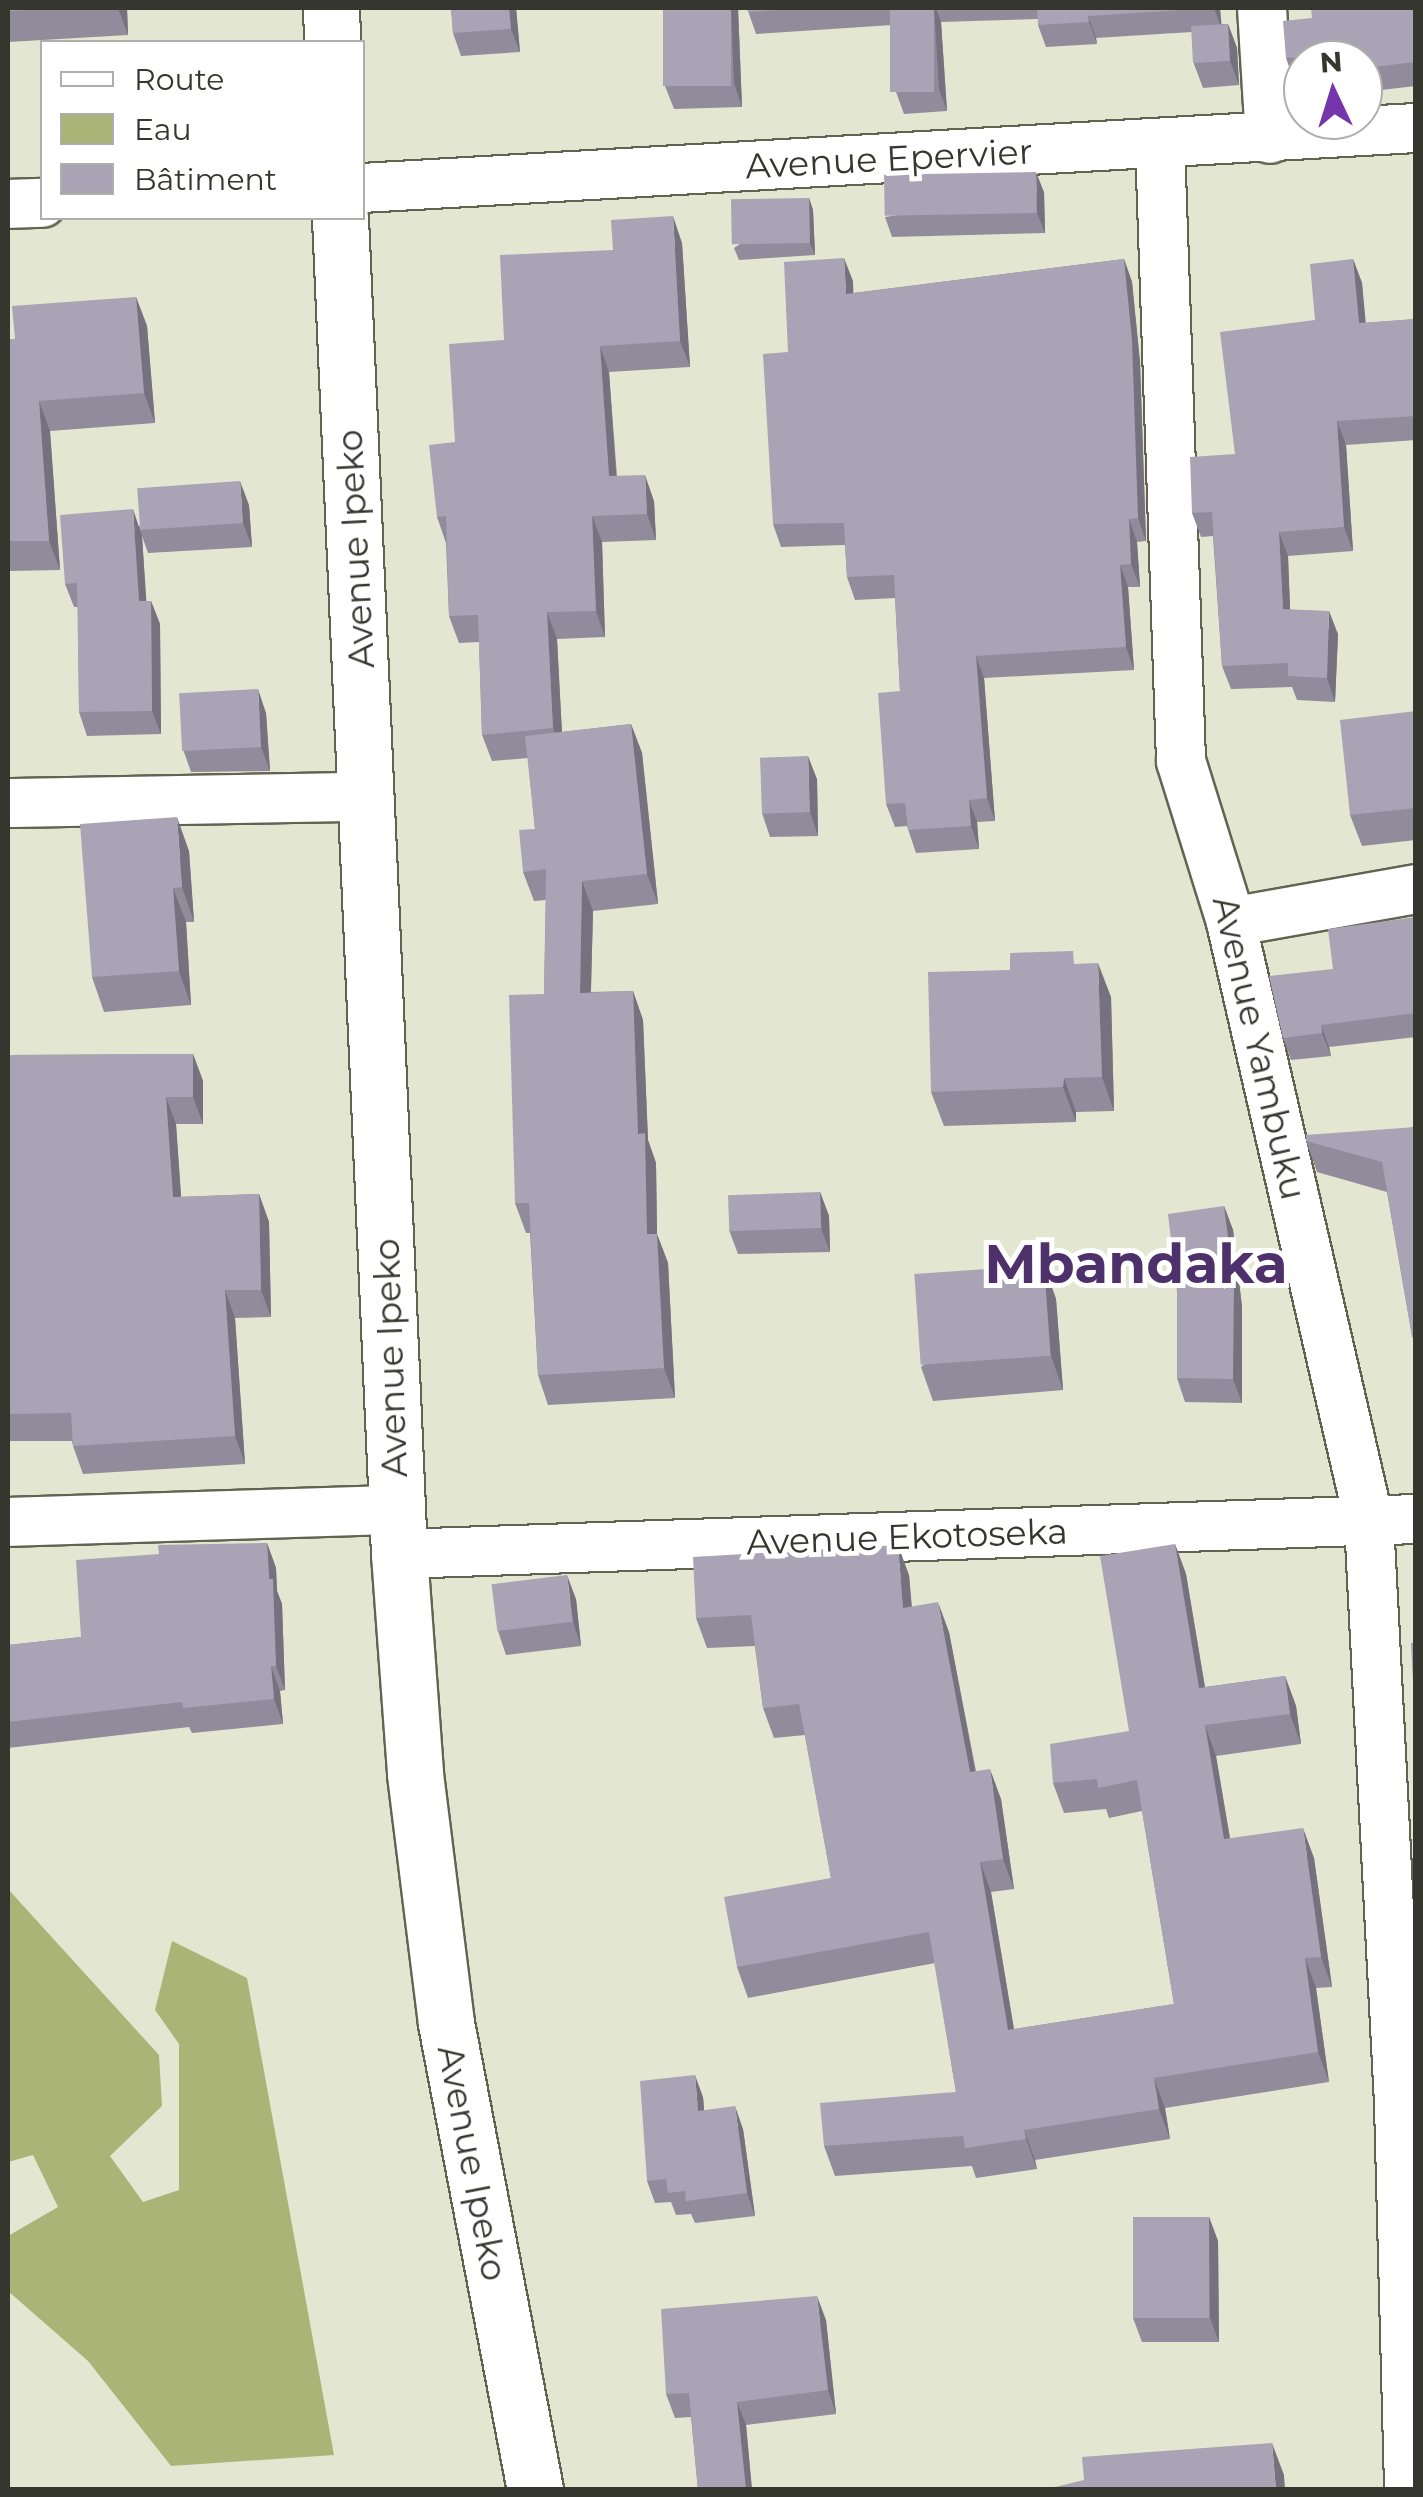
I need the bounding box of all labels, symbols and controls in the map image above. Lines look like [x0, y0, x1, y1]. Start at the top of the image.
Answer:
legend [40, 40, 365, 220]
north arrow [1283, 40, 1383, 140]
text: N [1319, 44, 1344, 80]
text: Route [134, 61, 224, 98]
text: Eau [134, 111, 192, 148]
street label: Avenue Epervier [744, 131, 1034, 187]
text: Bâtiment [134, 161, 277, 198]
street label: Avenue Ipeko [329, 429, 383, 669]
street label: Avenue Yambuku [1204, 892, 1314, 1204]
district label: Mbandaka [984, 1231, 1288, 1297]
street label: Avenue Ipeko [366, 1238, 416, 1478]
street label: Avenue Ekotoseka [745, 1510, 1069, 1564]
street label: Avenue Ipeko [429, 2042, 515, 2284]

